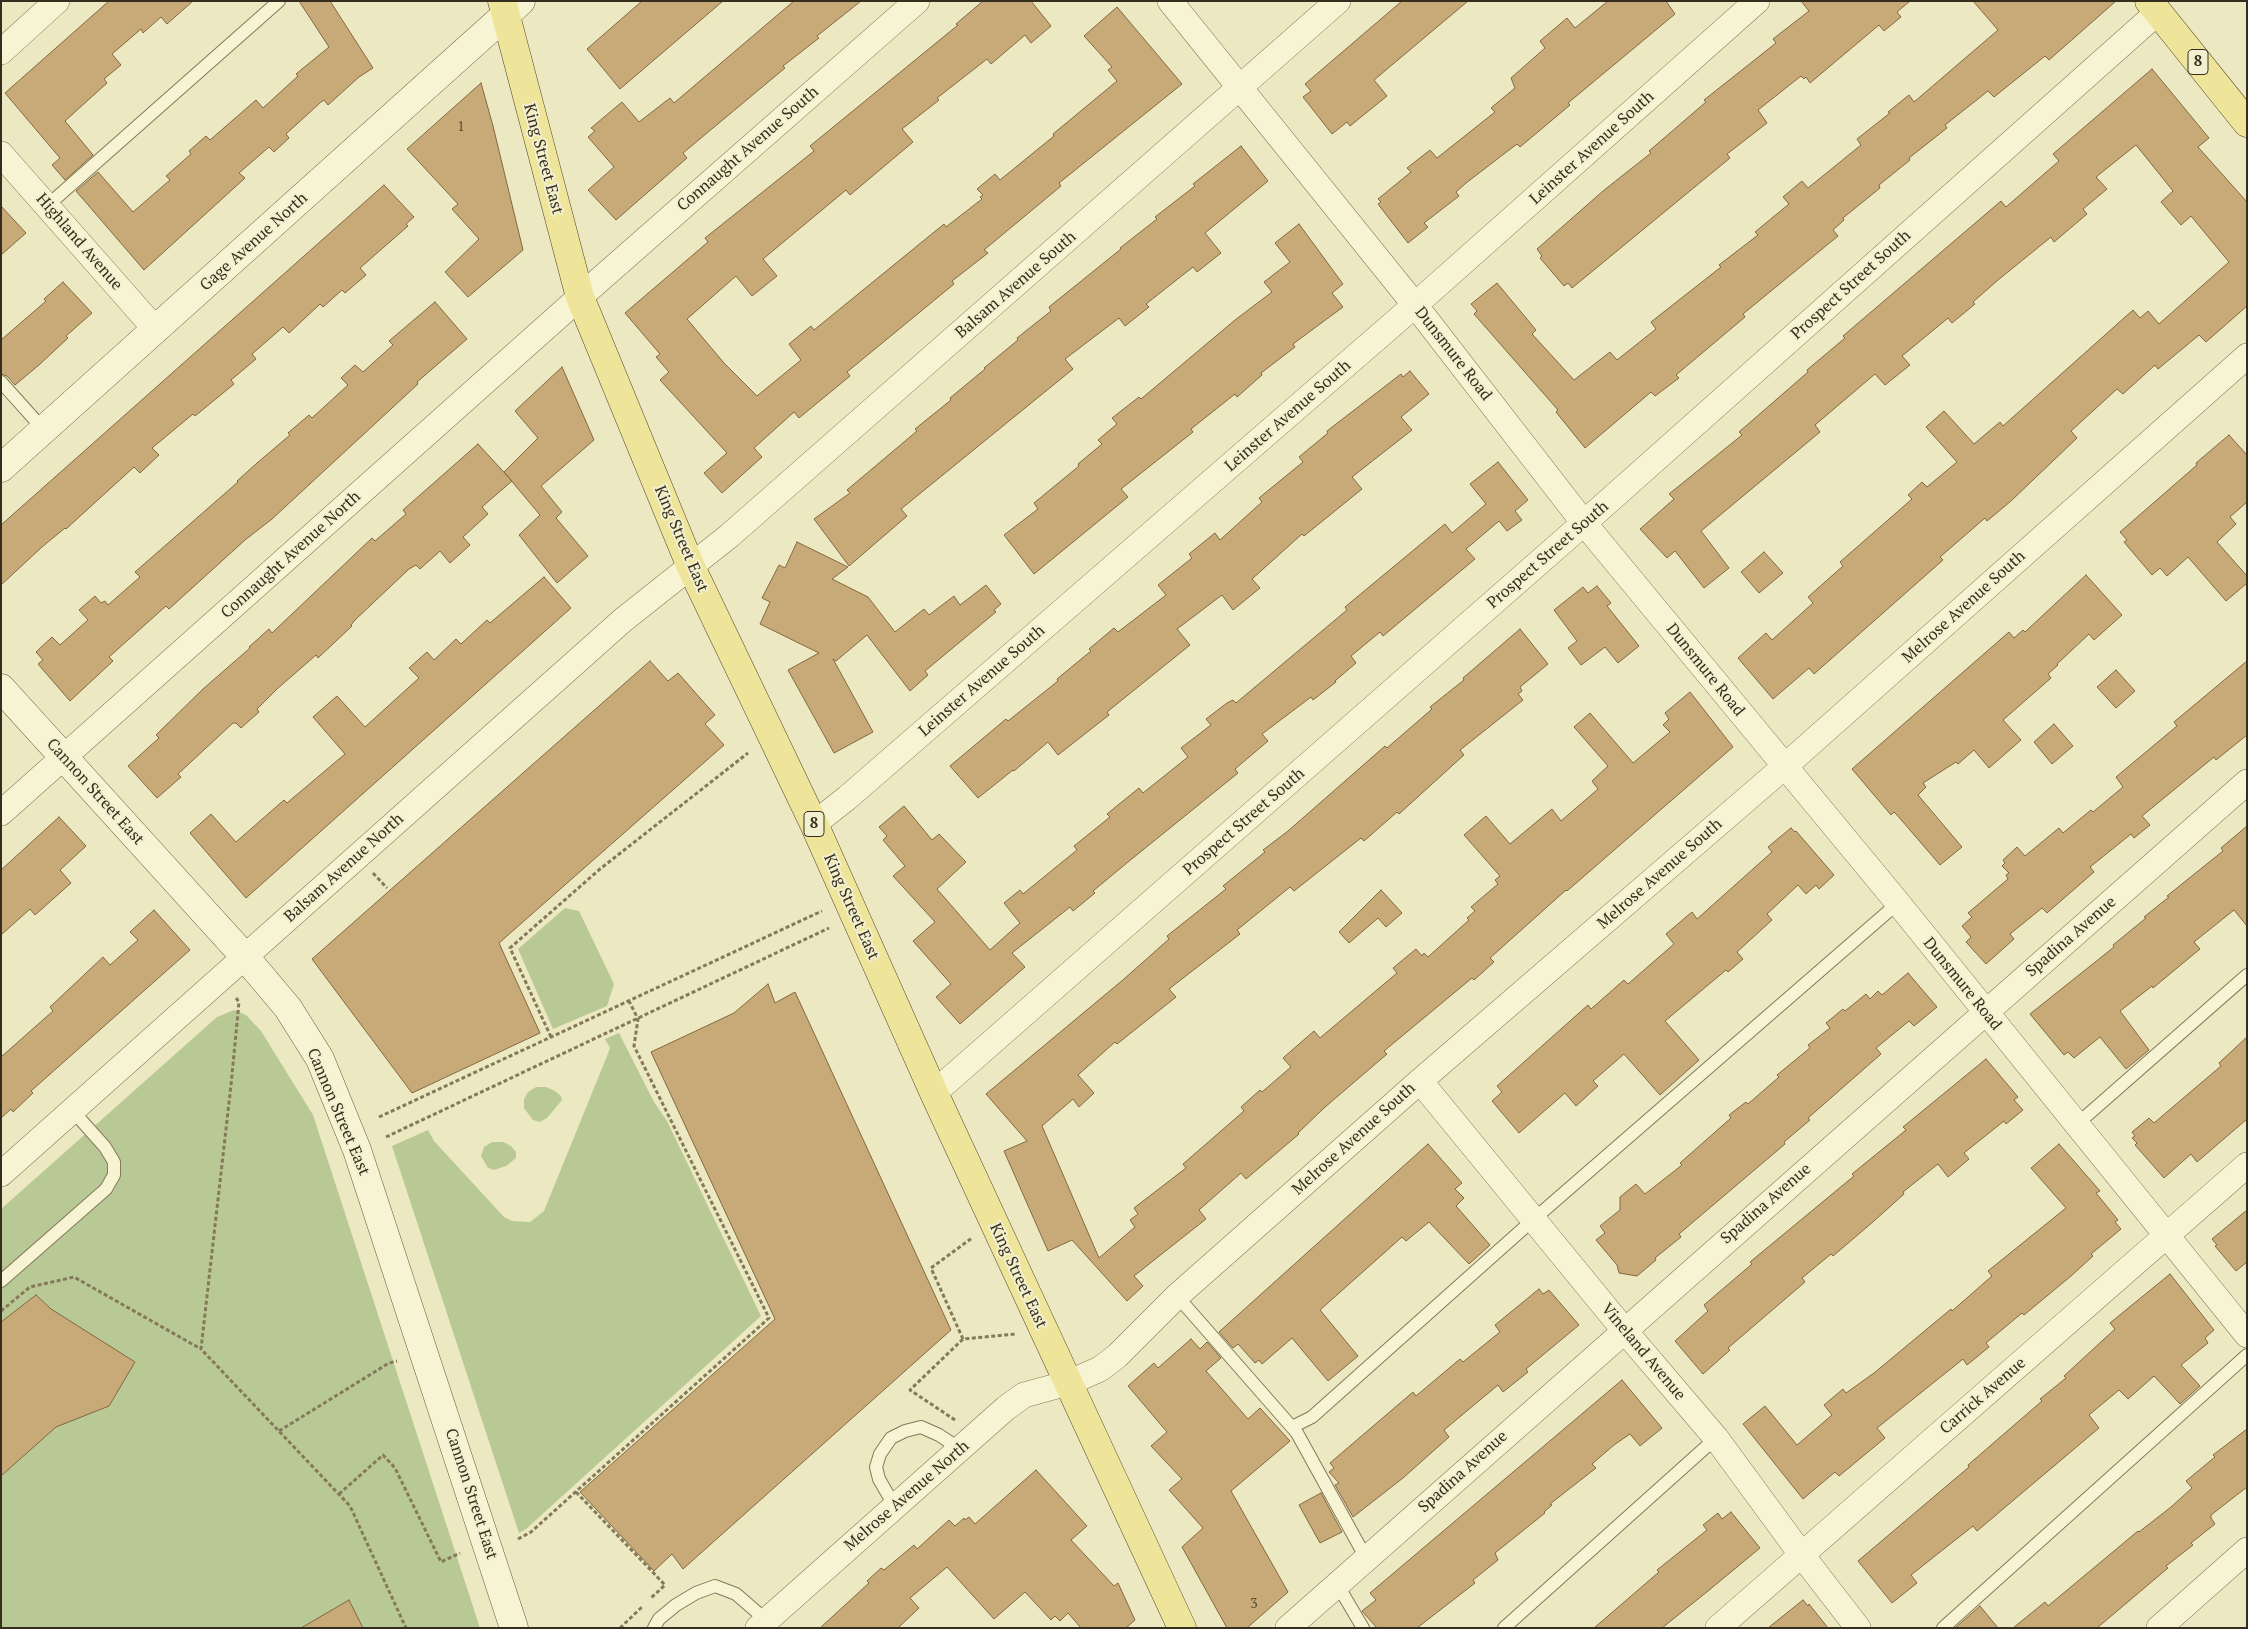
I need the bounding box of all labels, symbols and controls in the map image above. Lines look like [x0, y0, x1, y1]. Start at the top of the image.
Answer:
road number: 8 [2188, 50, 2208, 74]
street label: Connaught Avenue South [673, 82, 823, 216]
street label: Leinster Avenue South [1526, 87, 1658, 209]
street label: King Street East [519, 102, 567, 216]
house number: 1 [457, 119, 465, 135]
street label: Gage Avenue North [196, 189, 312, 295]
street label: Highland Avenue [32, 190, 126, 294]
street label: Prospect Street South [1787, 226, 1915, 344]
street label: Balsam Avenue South [952, 227, 1080, 343]
street label: Dunsmure Road [1410, 303, 1496, 405]
street label: Leinster Avenue South [1221, 356, 1355, 476]
street label: King Street East [650, 483, 712, 595]
street label: Connaught Avenue North [217, 487, 365, 623]
street label: Prospect Street South [1483, 497, 1613, 613]
street label: Melrose Avenue South [1899, 547, 2029, 667]
street label: Dunsmure Road [1662, 620, 1748, 720]
street label: Leinster Avenue South [915, 621, 1049, 741]
street label: Cannon Street East [42, 735, 148, 849]
street label: Prospect Street South [1179, 764, 1309, 880]
street label: Balsam Avenue North [280, 809, 408, 927]
road number: 8 [804, 812, 824, 836]
street label: Melrose Avenue South [1594, 815, 1726, 933]
street label: King Street East [819, 851, 883, 963]
street label: Spadina Avenue [2022, 893, 2120, 981]
street label: Dunsmure Road [1919, 934, 2005, 1034]
street label: Cannon Street East [303, 1045, 373, 1179]
street label: Melrose Avenue South [1289, 1079, 1419, 1199]
street label: Spadina Avenue [1717, 1160, 1815, 1248]
street label: King Street East [985, 1220, 1051, 1332]
street label: Vineland Avenue [1597, 1300, 1689, 1404]
street label: Carrick Avenue [1936, 1354, 2030, 1438]
street label: Cannon Street East [441, 1426, 501, 1562]
street label: Spadina Avenue [1414, 1427, 1512, 1517]
street label: Melrose Avenue North [841, 1437, 973, 1555]
house number: 3 [1250, 1596, 1258, 1612]

